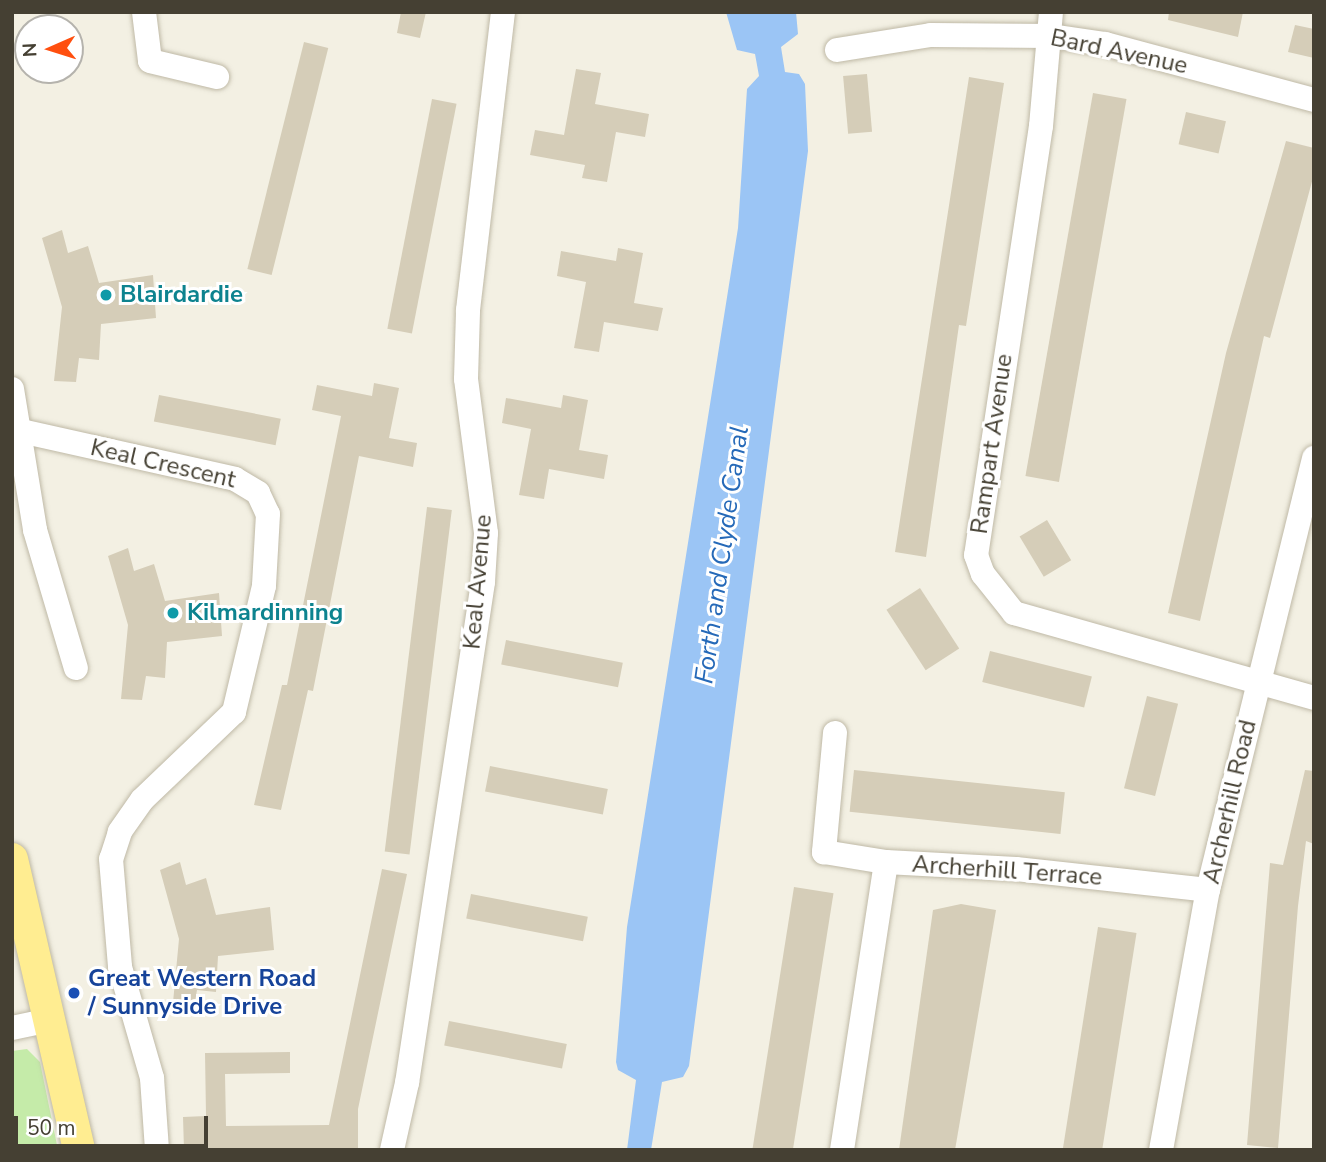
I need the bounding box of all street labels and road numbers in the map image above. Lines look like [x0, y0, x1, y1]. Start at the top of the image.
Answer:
street label: Bard Avenue [1048, 23, 1190, 81]
street label: Rampart Avenue [965, 352, 1019, 536]
street label: Keal Crescent [88, 433, 238, 495]
street label: Keal Avenue [458, 513, 498, 651]
street label: Archerhill Road [1197, 717, 1263, 887]
street label: Archerhill Terrace [911, 850, 1103, 892]

